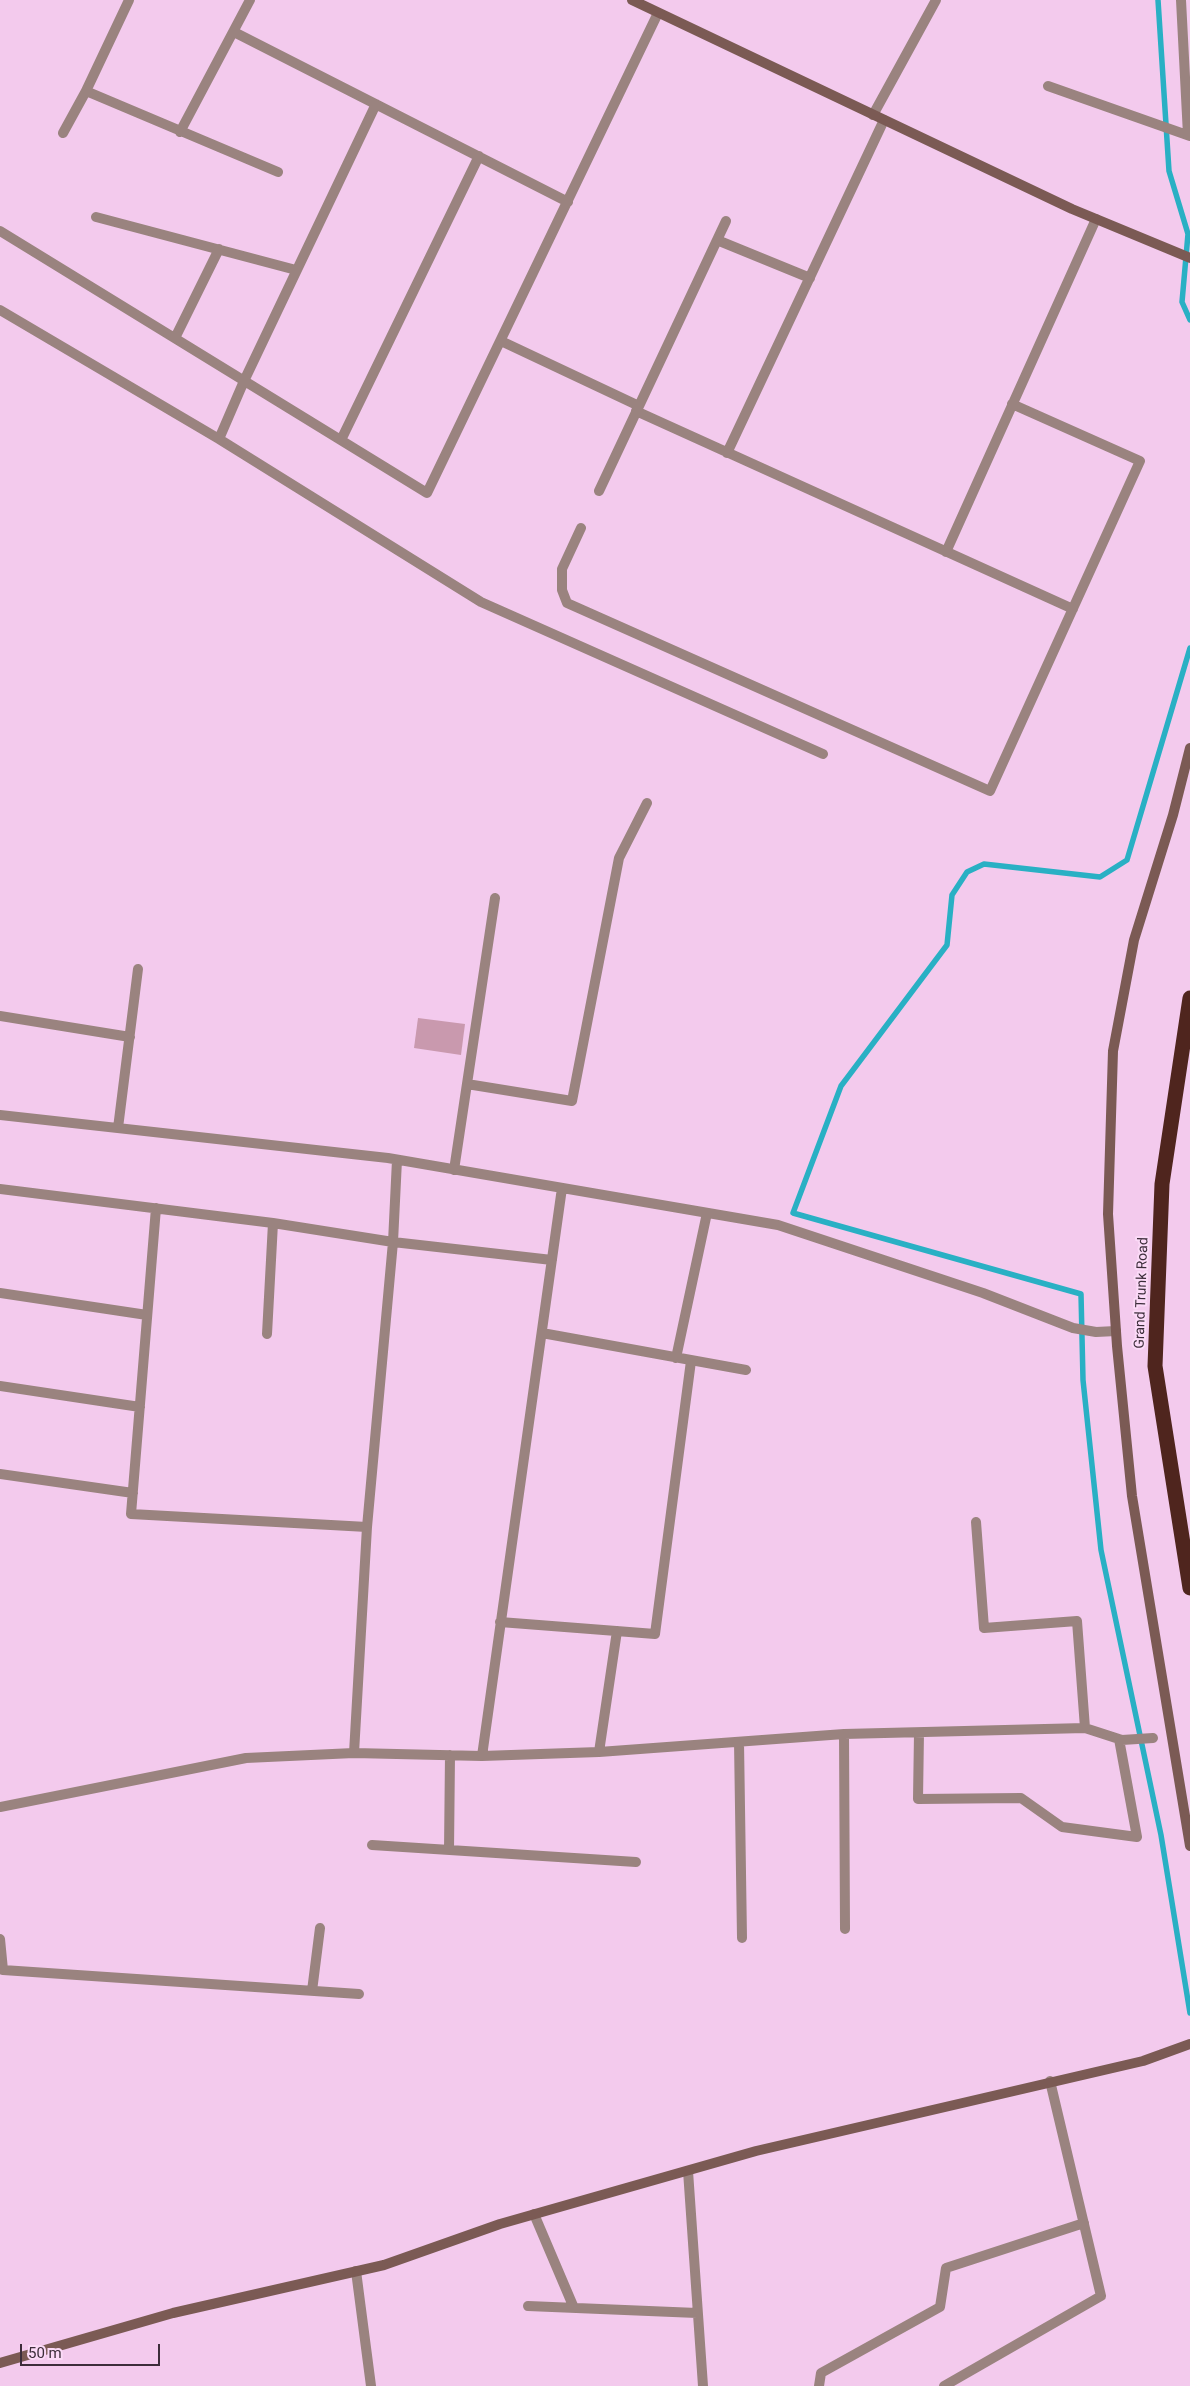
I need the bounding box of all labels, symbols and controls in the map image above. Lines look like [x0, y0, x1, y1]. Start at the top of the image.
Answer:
street label: Grand Trunk Road [1132, 1237, 1152, 1349]
scale bar [22, 2334, 162, 2366]
text: 50 m [28, 2344, 62, 2362]

